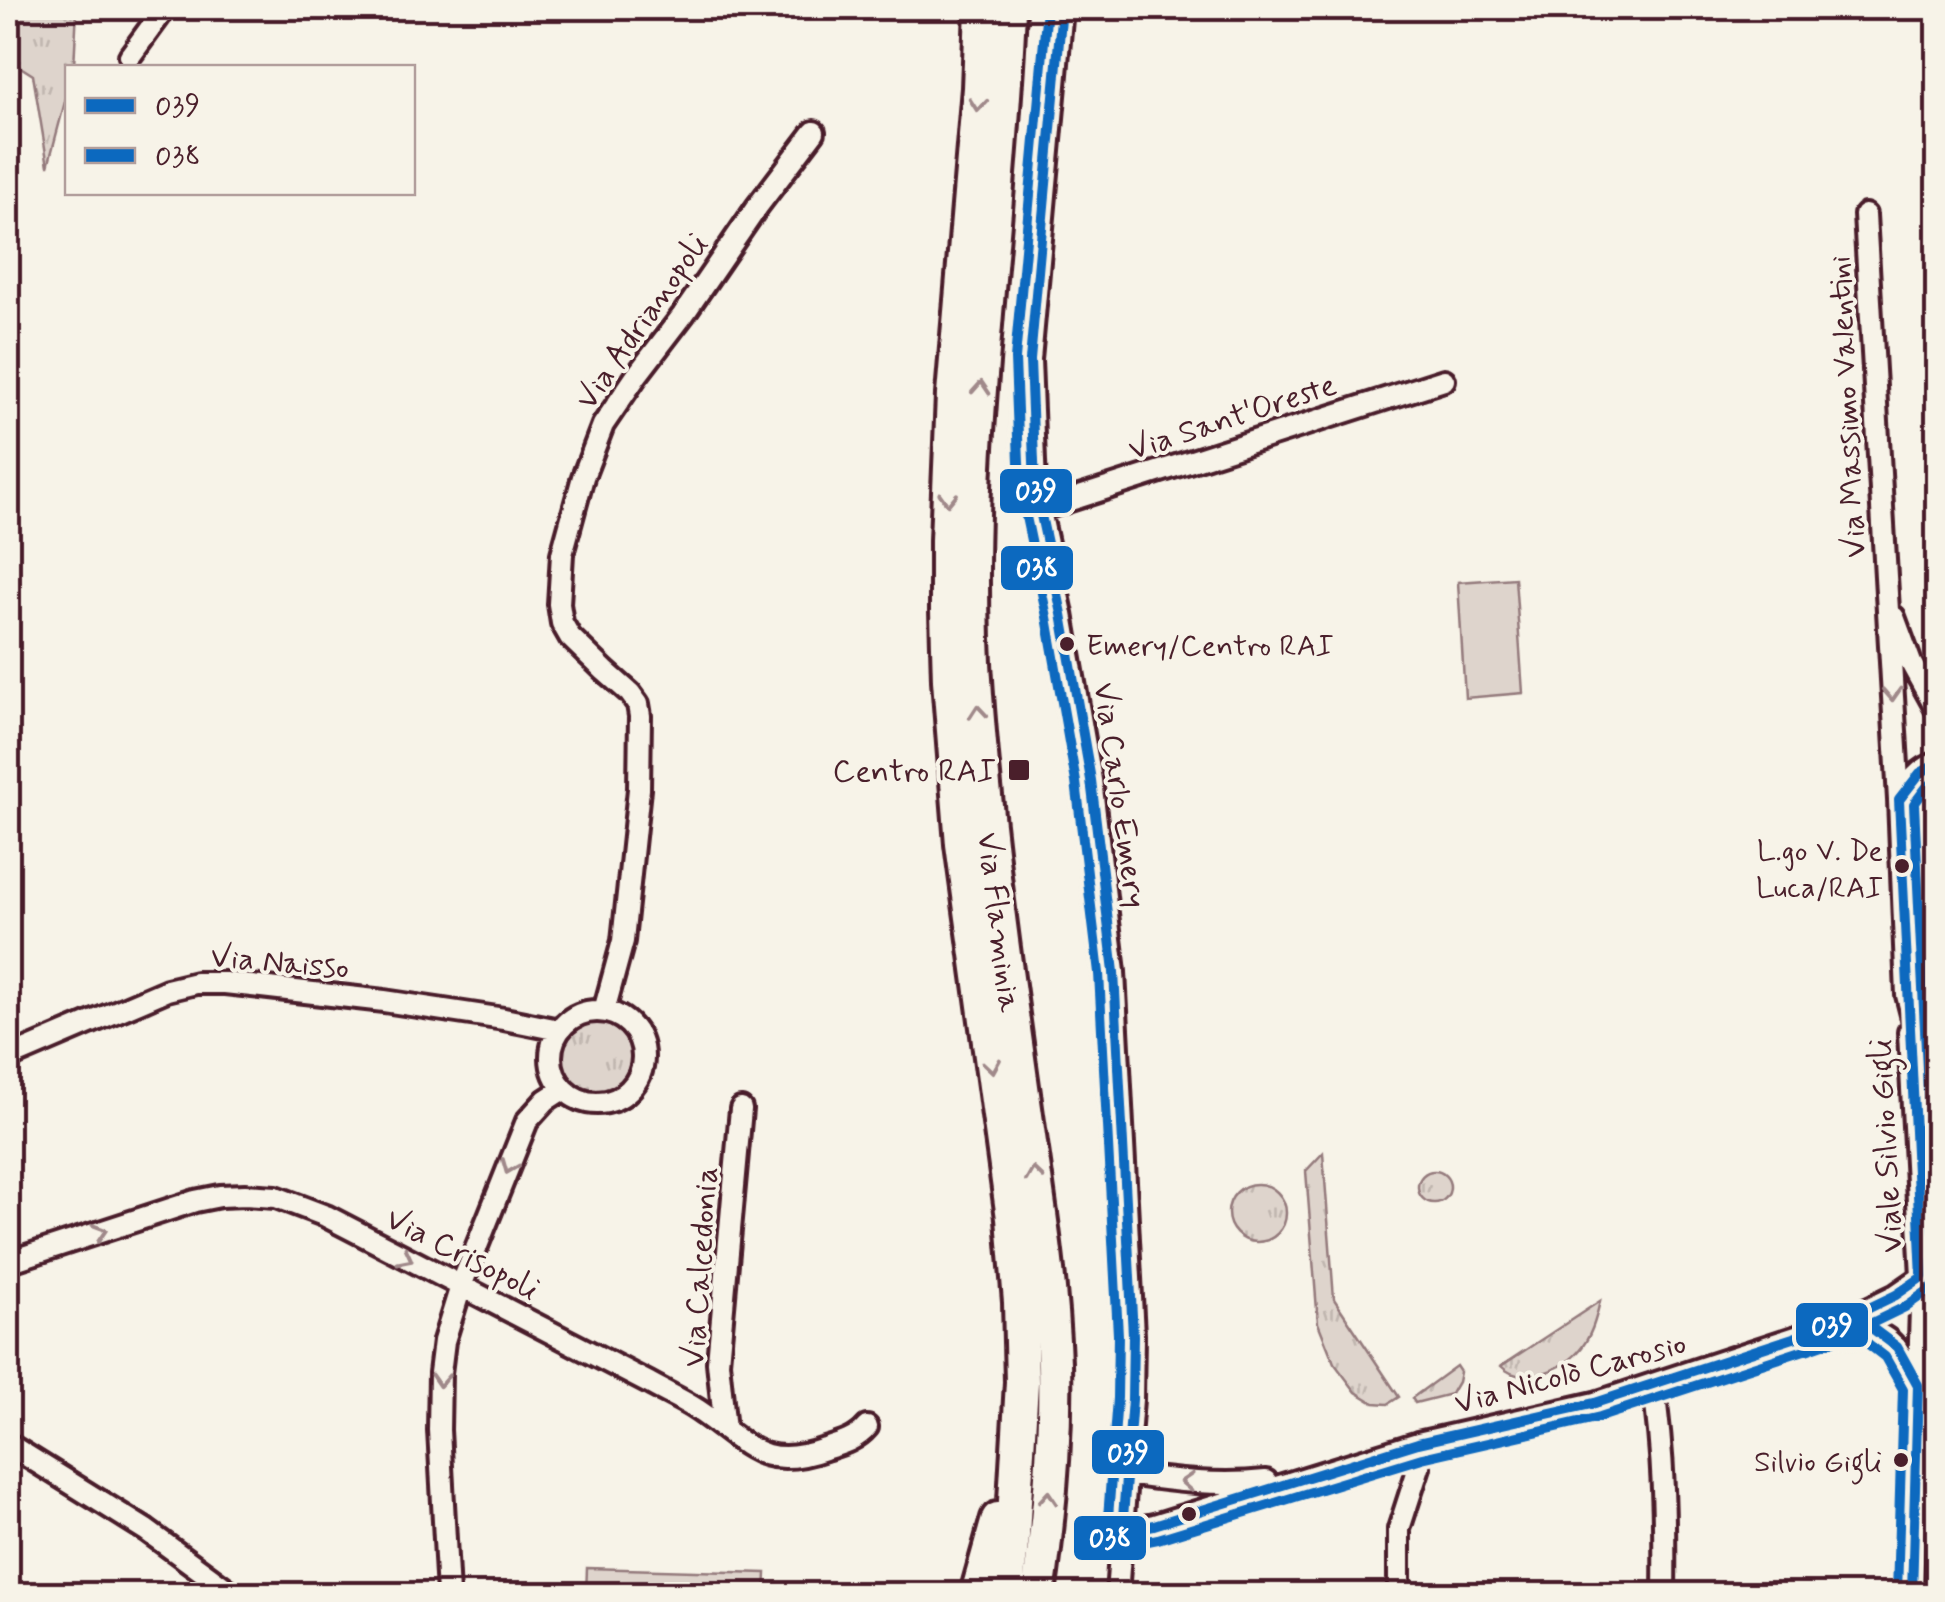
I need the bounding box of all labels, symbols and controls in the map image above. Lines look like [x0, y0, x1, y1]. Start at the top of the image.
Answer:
legend [65, 65, 415, 195]
text: 039 [155, 87, 200, 126]
one-way arrow [967, 97, 989, 113]
text: 038 [155, 137, 201, 176]
street label: Via Adrianopoli [567, 226, 719, 418]
street label: Via Massimo Valentini [1819, 255, 1877, 559]
street label: Via Sant'Oreste [1123, 365, 1342, 471]
one-way arrow [969, 379, 991, 395]
line badge: 039 [998, 467, 1074, 515]
text: 039 [1015, 474, 1057, 511]
one-way arrow [938, 491, 959, 507]
line badge: 038 [999, 544, 1075, 592]
text: 038 [1016, 551, 1058, 588]
place label: Emery/Centro RAI [1086, 627, 1334, 666]
marker: Emery/Centro RAI [1057, 634, 1077, 654]
street label: Via Carlo Emery [1082, 680, 1156, 911]
one-way arrow [1881, 687, 1902, 703]
one-way arrow [967, 704, 989, 720]
place label: Centro RAI [832, 751, 996, 793]
marker: Centro RAI [1006, 757, 1032, 783]
street label: Via Flaminia [966, 830, 1030, 1015]
place label: L.go V. De Luca/RAI [1756, 832, 1883, 908]
marker: L.go V. De Luca/RAI [1892, 856, 1912, 876]
street label: Via Naisso [209, 936, 351, 990]
street label: Viale Silvio Gigli [1860, 1037, 1917, 1254]
one-way arrow [981, 1058, 1002, 1074]
one-way arrow [500, 1157, 520, 1174]
street label: Via Calcedonia [673, 1165, 729, 1369]
one-way arrow [1025, 1166, 1046, 1182]
street label: Via Crisopoli [378, 1198, 546, 1311]
one-way arrow [91, 1223, 108, 1243]
one-way arrow [396, 1245, 414, 1265]
line badge: 039 [1794, 1301, 1870, 1349]
text: 039 [1811, 1309, 1853, 1346]
street label: Via Nicolò Carosio [1450, 1323, 1691, 1425]
one-way arrow [430, 1373, 451, 1389]
line badge: 039 [1090, 1428, 1166, 1476]
text: 039 [1107, 1436, 1149, 1473]
place label: Silvio Gigli [1754, 1443, 1882, 1485]
marker: Silvio Gigli [1891, 1450, 1911, 1470]
one-way arrow [1179, 1472, 1195, 1493]
one-way arrow [1037, 1489, 1059, 1505]
unlabelled marker [1179, 1504, 1199, 1524]
line badge: 038 [1072, 1514, 1148, 1562]
text: 038 [1089, 1521, 1131, 1558]

